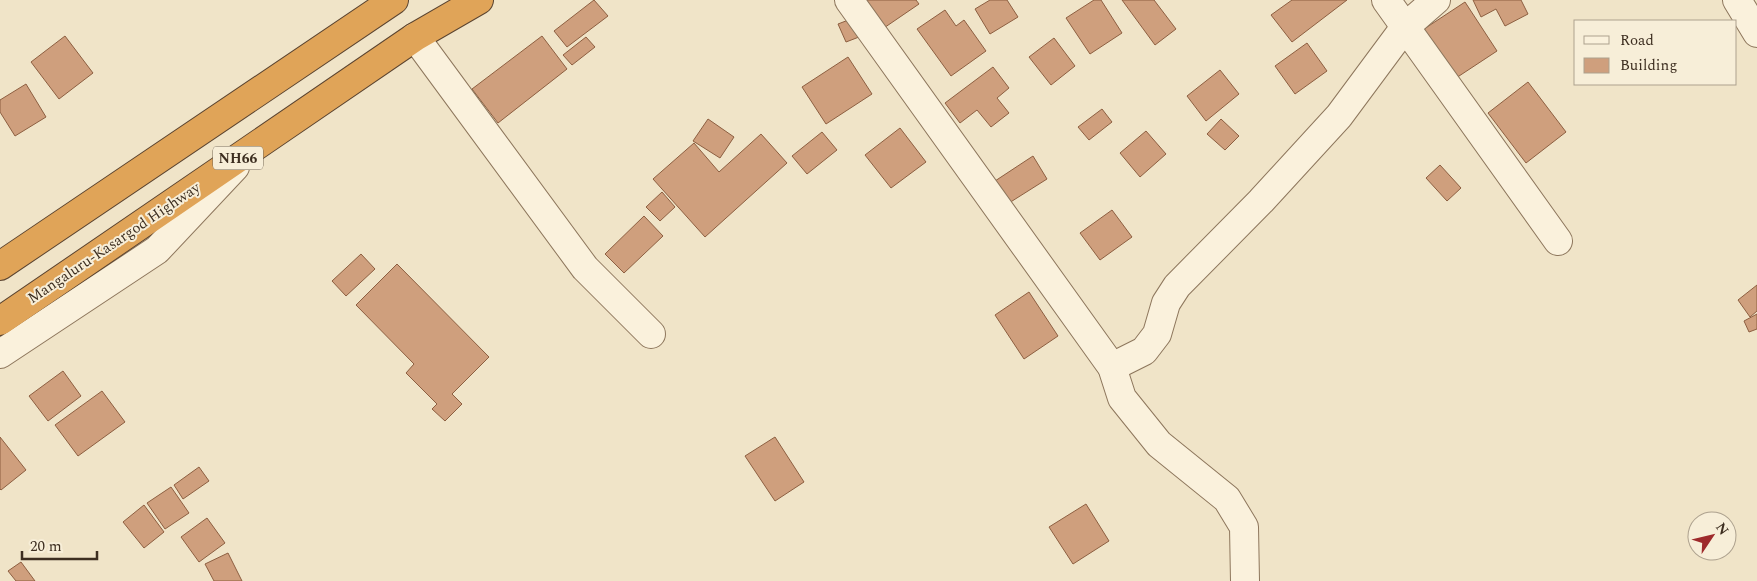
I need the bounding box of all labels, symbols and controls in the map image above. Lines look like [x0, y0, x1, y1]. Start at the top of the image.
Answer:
legend [1574, 20, 1737, 85]
text: Road [1620, 29, 1654, 52]
text: Building [1620, 54, 1677, 77]
road number: NH66 [213, 146, 263, 170]
street label: Mangaluru-Kasargod Highway [23, 176, 206, 309]
north arrow [1687, 511, 1737, 561]
text: N [1710, 518, 1734, 540]
scale bar [22, 528, 98, 560]
text: 20 m [30, 535, 62, 558]

